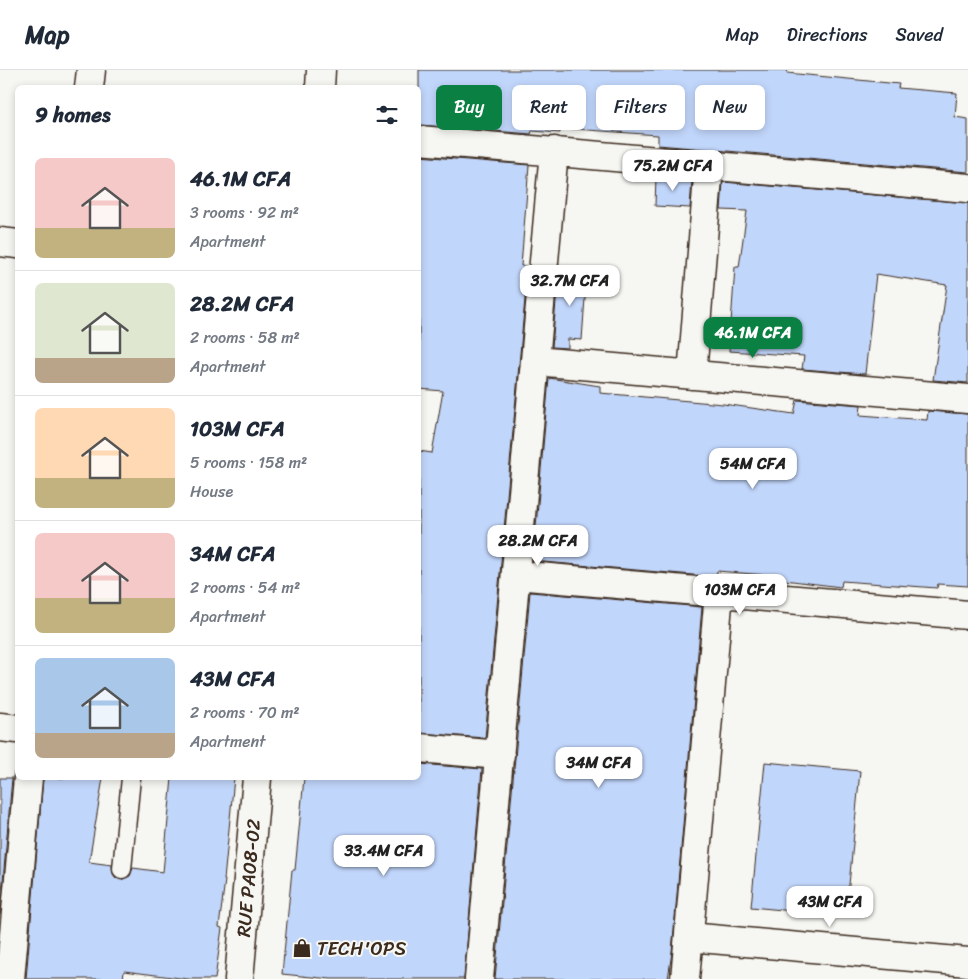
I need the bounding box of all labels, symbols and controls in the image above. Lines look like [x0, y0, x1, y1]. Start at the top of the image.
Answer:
text: Map [25, 14, 69, 56]
text: Map [726, 19, 759, 51]
text: Directions [787, 19, 868, 51]
text: Saved [896, 19, 943, 51]
chip: Buy [436, 85, 502, 130]
chip: Rent [512, 85, 586, 130]
chip: Filters [596, 85, 685, 130]
chip: New [695, 85, 765, 130]
text: 9 homes [35, 96, 111, 134]
icon: filters [373, 101, 401, 129]
pin: 75.2M CFA [616, 150, 730, 192]
text: 75.2M CFA [633, 151, 713, 180]
text: 46.1M CFA [190, 160, 291, 198]
icon: home [75, 178, 135, 238]
text: 3 rooms · 92 m² [190, 198, 299, 227]
text: Apartment [190, 227, 266, 256]
pin: 32.7M CFA [513, 264, 627, 307]
text: 32.7M CFA [531, 266, 609, 295]
text: 28.2M CFA [190, 285, 294, 323]
icon: home [75, 303, 135, 363]
pin: 46.1M CFA [696, 316, 810, 359]
text: 46.1M CFA [714, 318, 792, 347]
text: 2 rooms · 58 m² [190, 323, 300, 352]
text: Apartment [190, 352, 266, 381]
text: 103M CFA [190, 410, 285, 448]
icon: home [75, 428, 135, 488]
text: 5 rooms · 158 m² [190, 448, 307, 477]
pin: 54M CFA [707, 448, 799, 490]
text: 54M CFA [720, 449, 786, 478]
text: House [190, 477, 233, 506]
pin: 28.2M CFA [481, 524, 595, 567]
text: 28.2M CFA [498, 526, 578, 555]
text: 34M CFA [190, 535, 276, 573]
icon: home [75, 553, 135, 613]
text: 2 rooms · 54 m² [190, 573, 300, 602]
pin: 103M CFA [688, 574, 792, 616]
text: 103M CFA [704, 575, 776, 604]
text: Apartment [190, 602, 266, 631]
text: 43M CFA [190, 660, 276, 698]
icon: home [75, 678, 135, 738]
text: 2 rooms · 70 m² [190, 698, 300, 727]
text: Apartment [190, 727, 266, 756]
pin: 34M CFA [553, 746, 645, 789]
text: 34M CFA [566, 748, 632, 777]
street label: RUE PA08-02 [227, 818, 270, 938]
pin: 33.4M CFA [327, 834, 441, 877]
text: 33.4M CFA [345, 836, 423, 865]
pin: 43M CFA [784, 886, 876, 928]
text: 43M CFA [797, 887, 863, 916]
place label: TECH'OPS [317, 932, 406, 965]
shop icon: TECH'OPS [291, 937, 313, 959]

